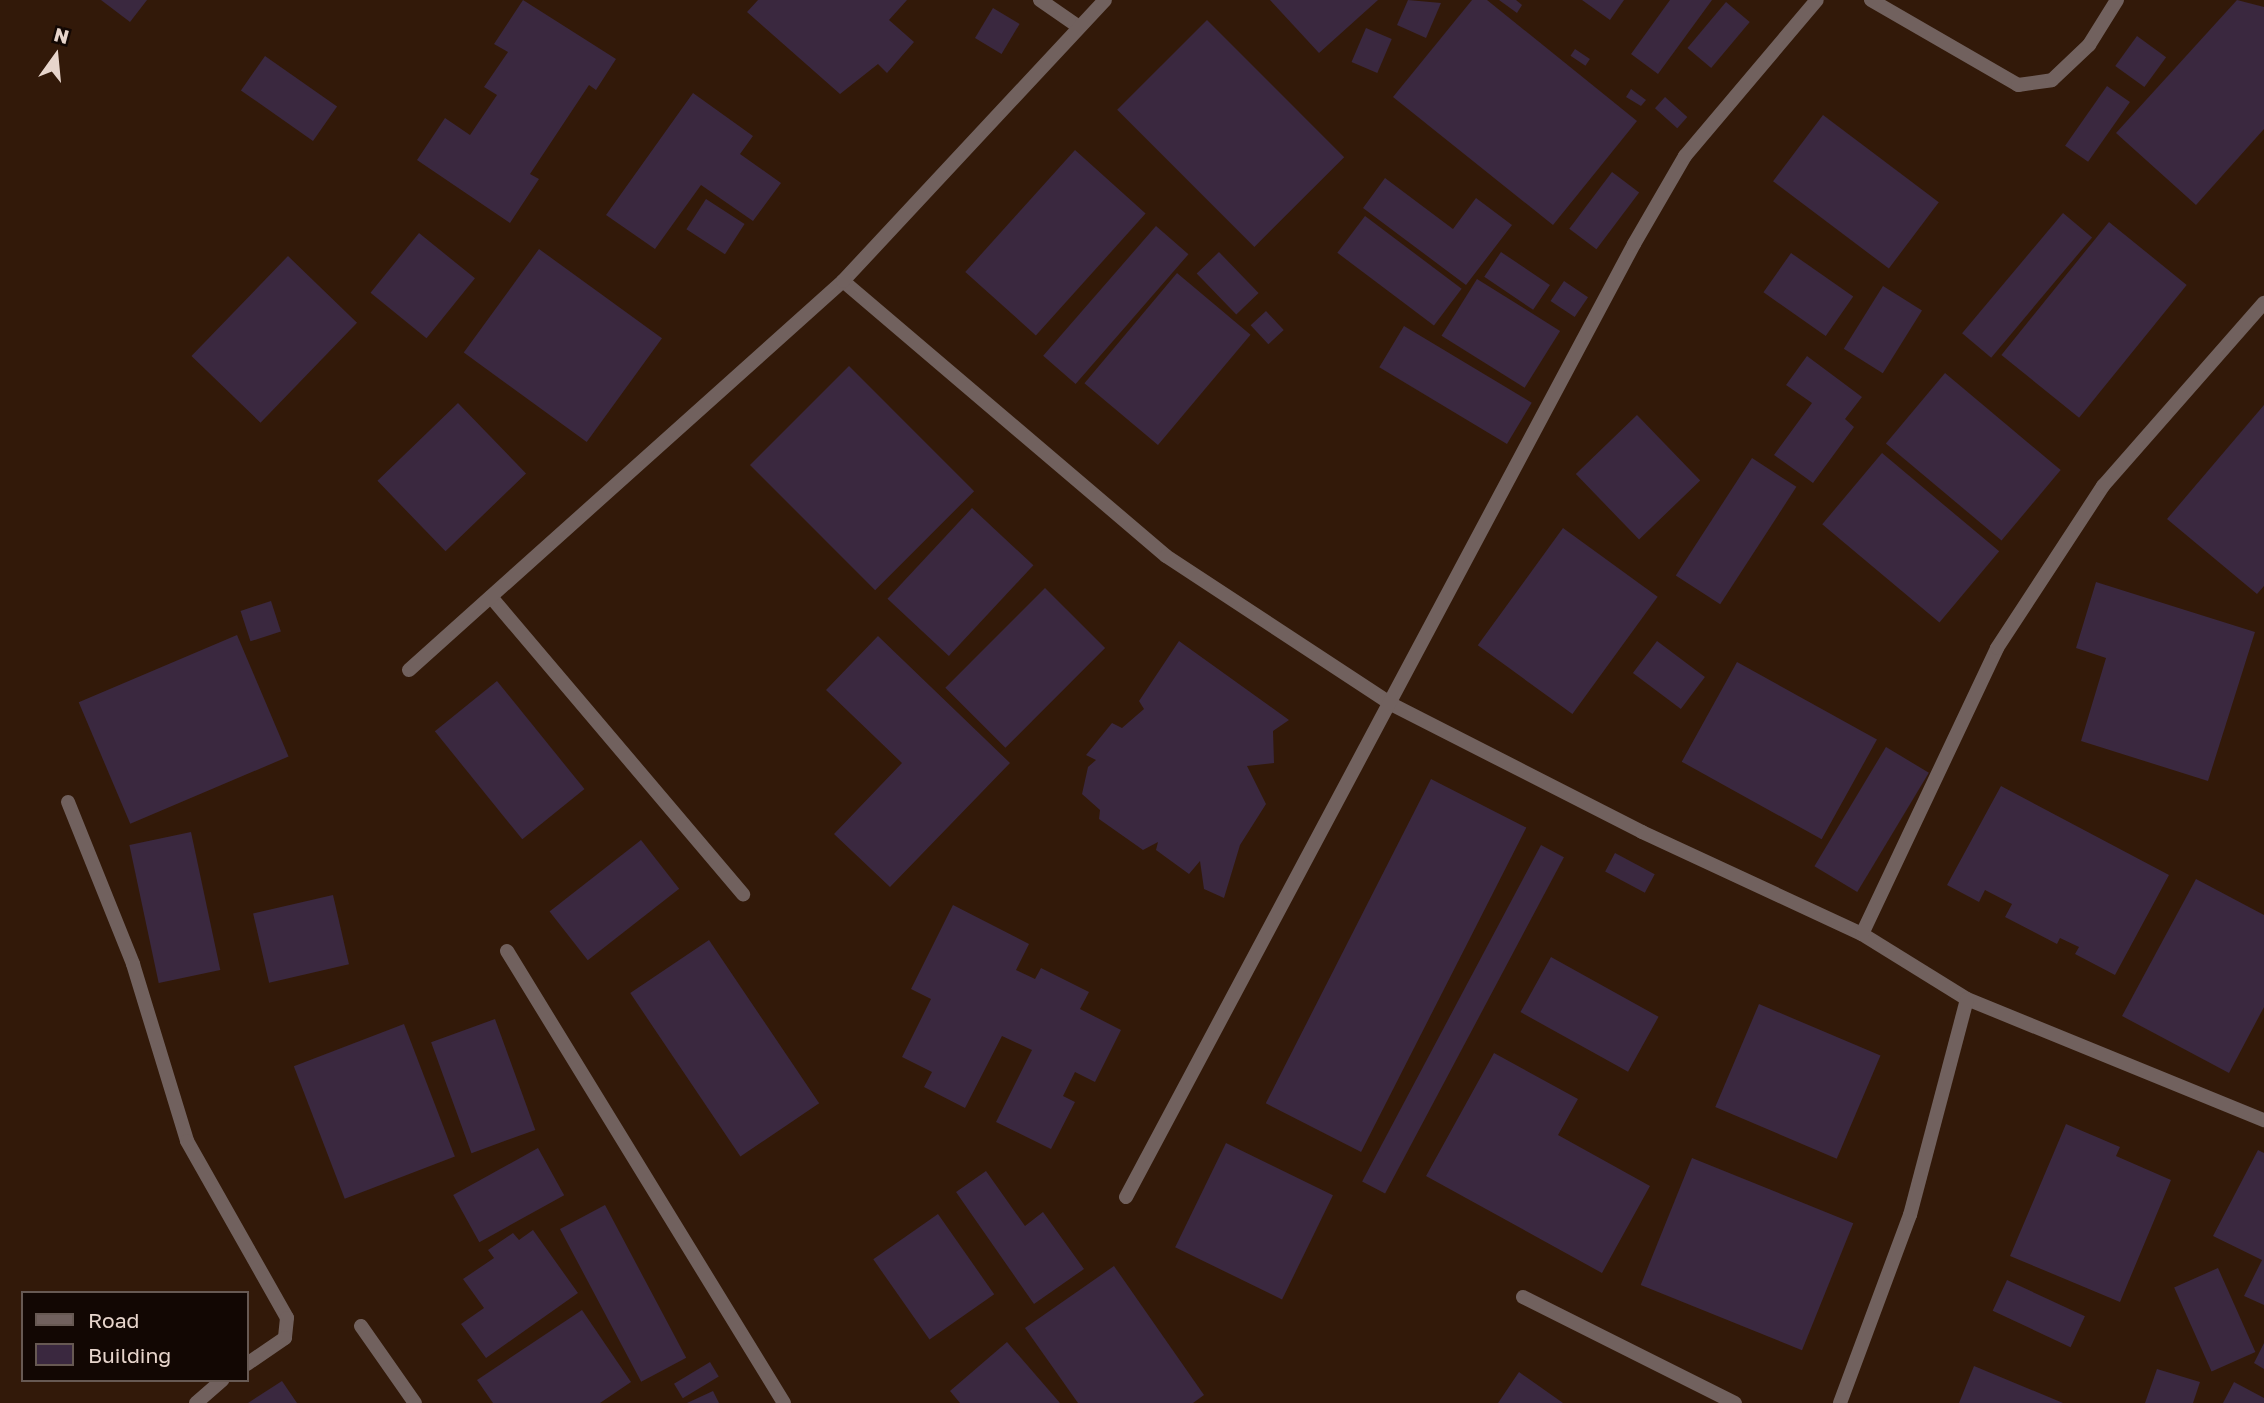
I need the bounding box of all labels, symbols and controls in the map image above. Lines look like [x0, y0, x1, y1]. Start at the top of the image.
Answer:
north arrow [21, 21, 91, 91]
text: N [52, 22, 72, 48]
legend [21, 1291, 248, 1382]
text: Road [88, 1307, 139, 1333]
text: Building [88, 1342, 171, 1368]

